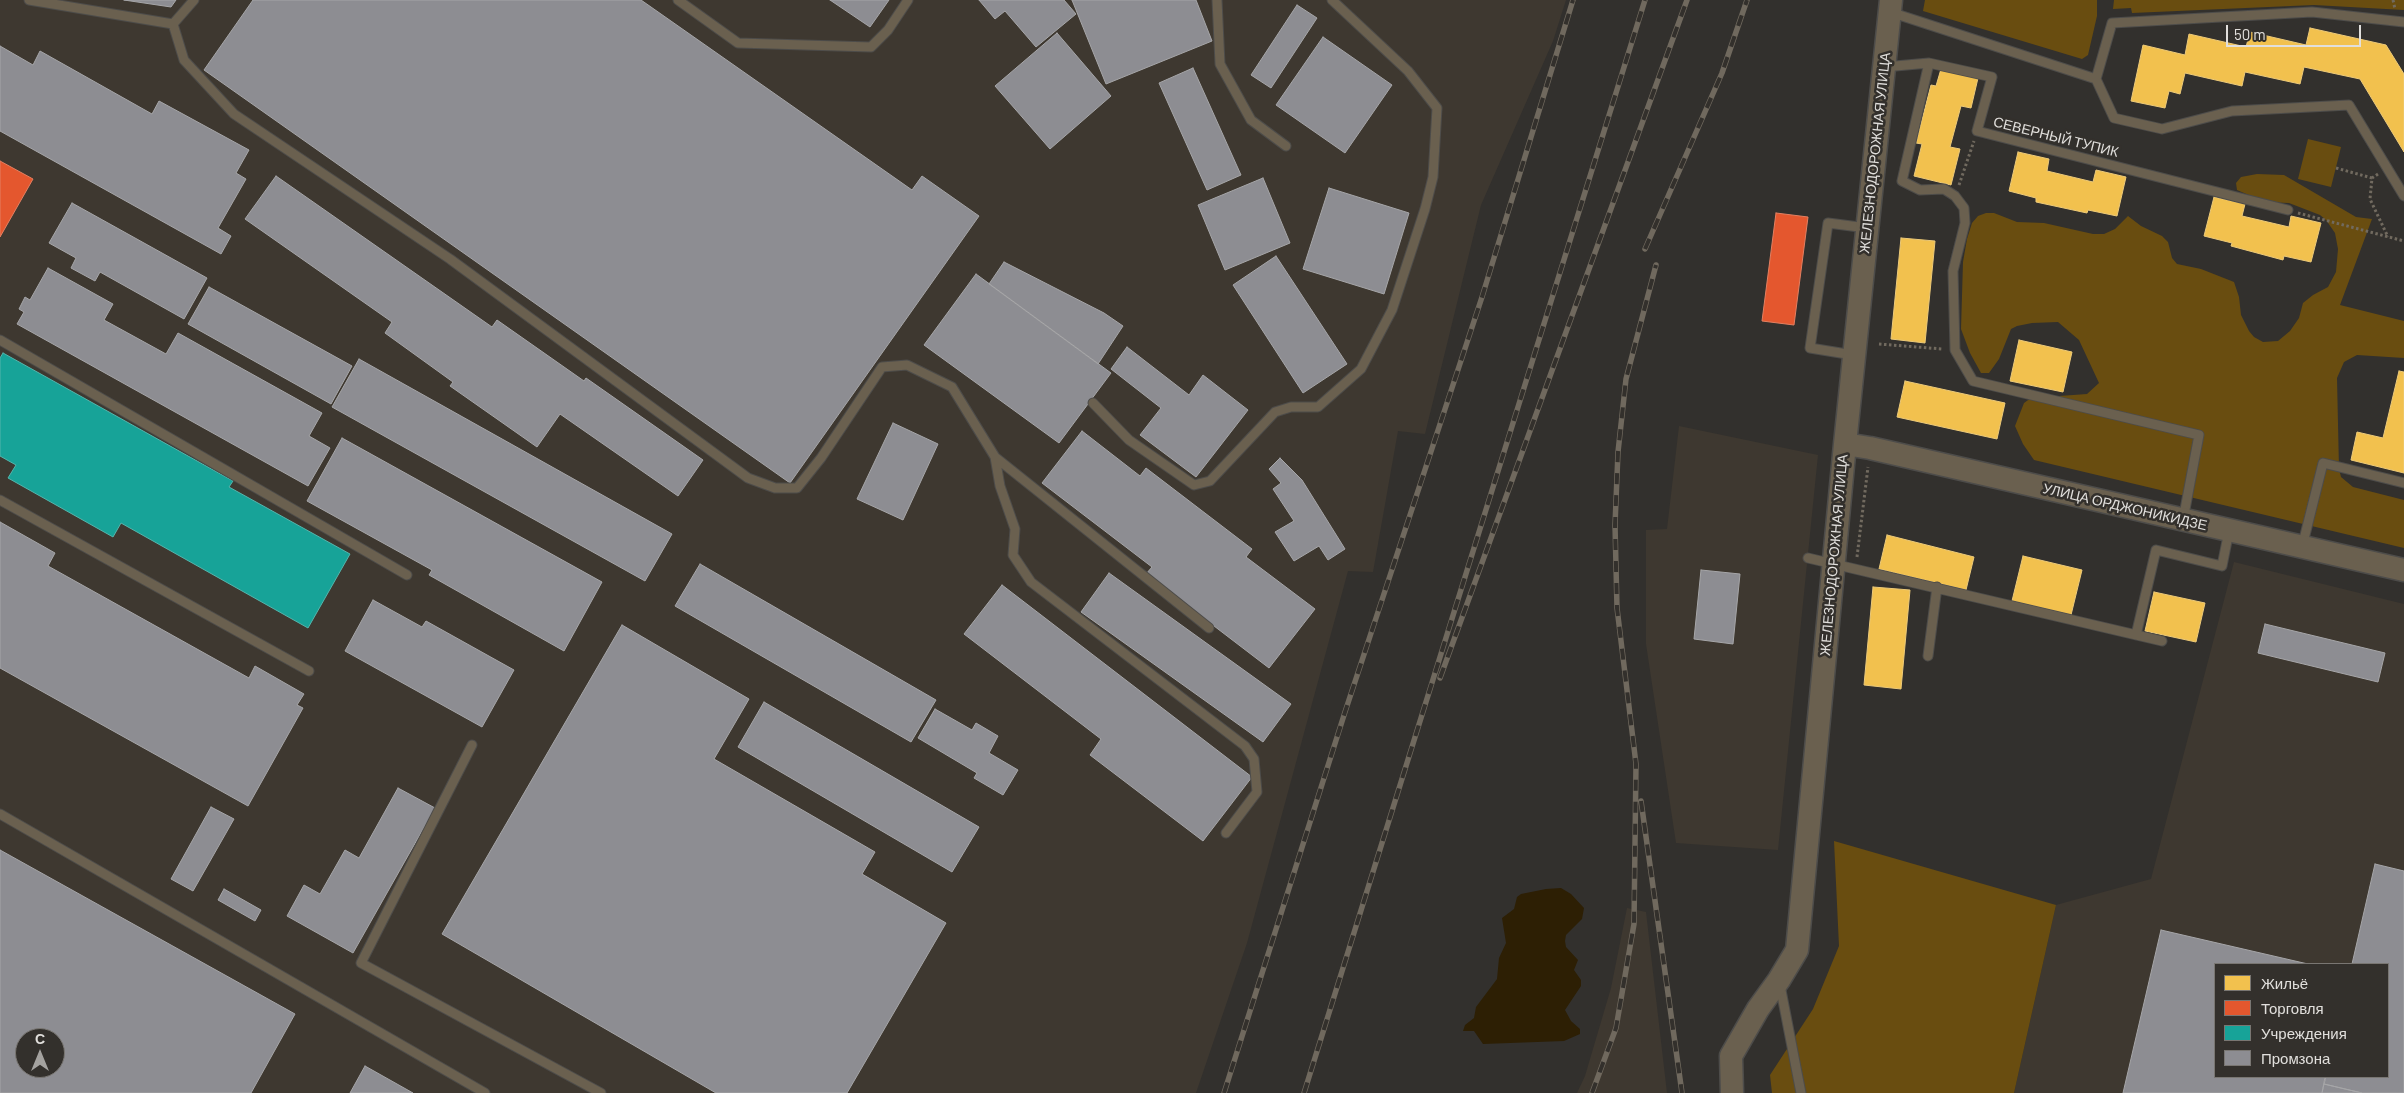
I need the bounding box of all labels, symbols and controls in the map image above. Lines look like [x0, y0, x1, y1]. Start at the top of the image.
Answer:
scale bar [2229, 15, 2364, 47]
text: 50 m [2234, 25, 2266, 43]
street label: ЖЕЛЕЗНОДОРОЖНАЯ УЛИЦА [1856, 52, 1894, 254]
street label: СЕВЕРНЫЙ ТУПИК [1992, 113, 2120, 161]
street label: ЖЕЛЕЗНОДОРОЖНАЯ УЛИЦА [1817, 454, 1851, 656]
street label: УЛИЦА ОРДЖОНИКИДЗЕ [2041, 480, 2209, 534]
legend [2214, 963, 2389, 1078]
text: Жильё [2261, 974, 2308, 992]
text: Торговля [2261, 999, 2324, 1017]
text: Учреждения [2261, 1024, 2347, 1042]
north arrow [15, 1028, 65, 1078]
text: С [35, 1030, 45, 1047]
text: Промзона [2261, 1049, 2330, 1067]

